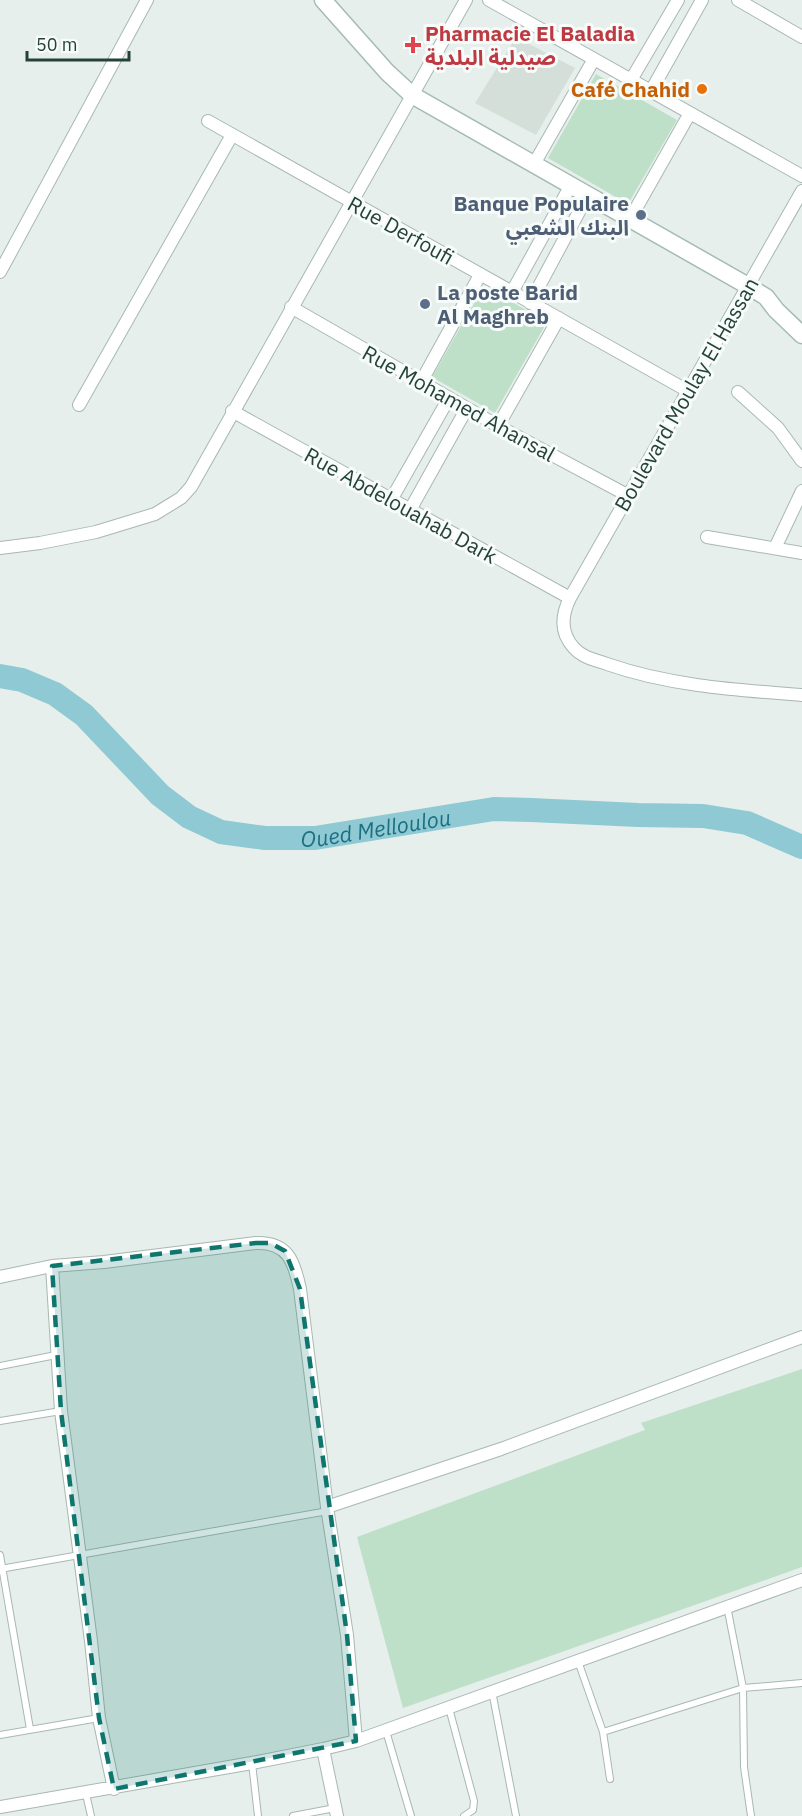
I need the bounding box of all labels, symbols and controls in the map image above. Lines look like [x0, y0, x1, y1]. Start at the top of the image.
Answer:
place label: Pharmacie El Baladia صيدلية البلدية [425, 19, 635, 71]
scale bar [27, 24, 129, 62]
text: 50 m [36, 33, 78, 56]
marker: Pharmacie El Baladia صيدلية البلدية [406, 38, 420, 52]
place label: Café Chahid [571, 75, 690, 103]
marker: Café Chahid [695, 82, 709, 96]
street label: Rue Derfoufi [343, 189, 459, 271]
place label: Banque Populaire البنك الشعبي [454, 189, 629, 245]
marker: Banque Populaire البنك الشعبي [634, 208, 648, 222]
street label: Boulevard Moulay El Hassan [607, 272, 765, 516]
place label: La poste Barid Al Maghreb [437, 278, 578, 330]
marker: La poste Barid Al Maghreb [418, 297, 432, 311]
street label: Rue Mohamed Ahansal [358, 338, 561, 468]
street label: Rue Abdelouahab Dark [300, 440, 502, 570]
water label: Oued Melloulou [301, 802, 453, 853]

